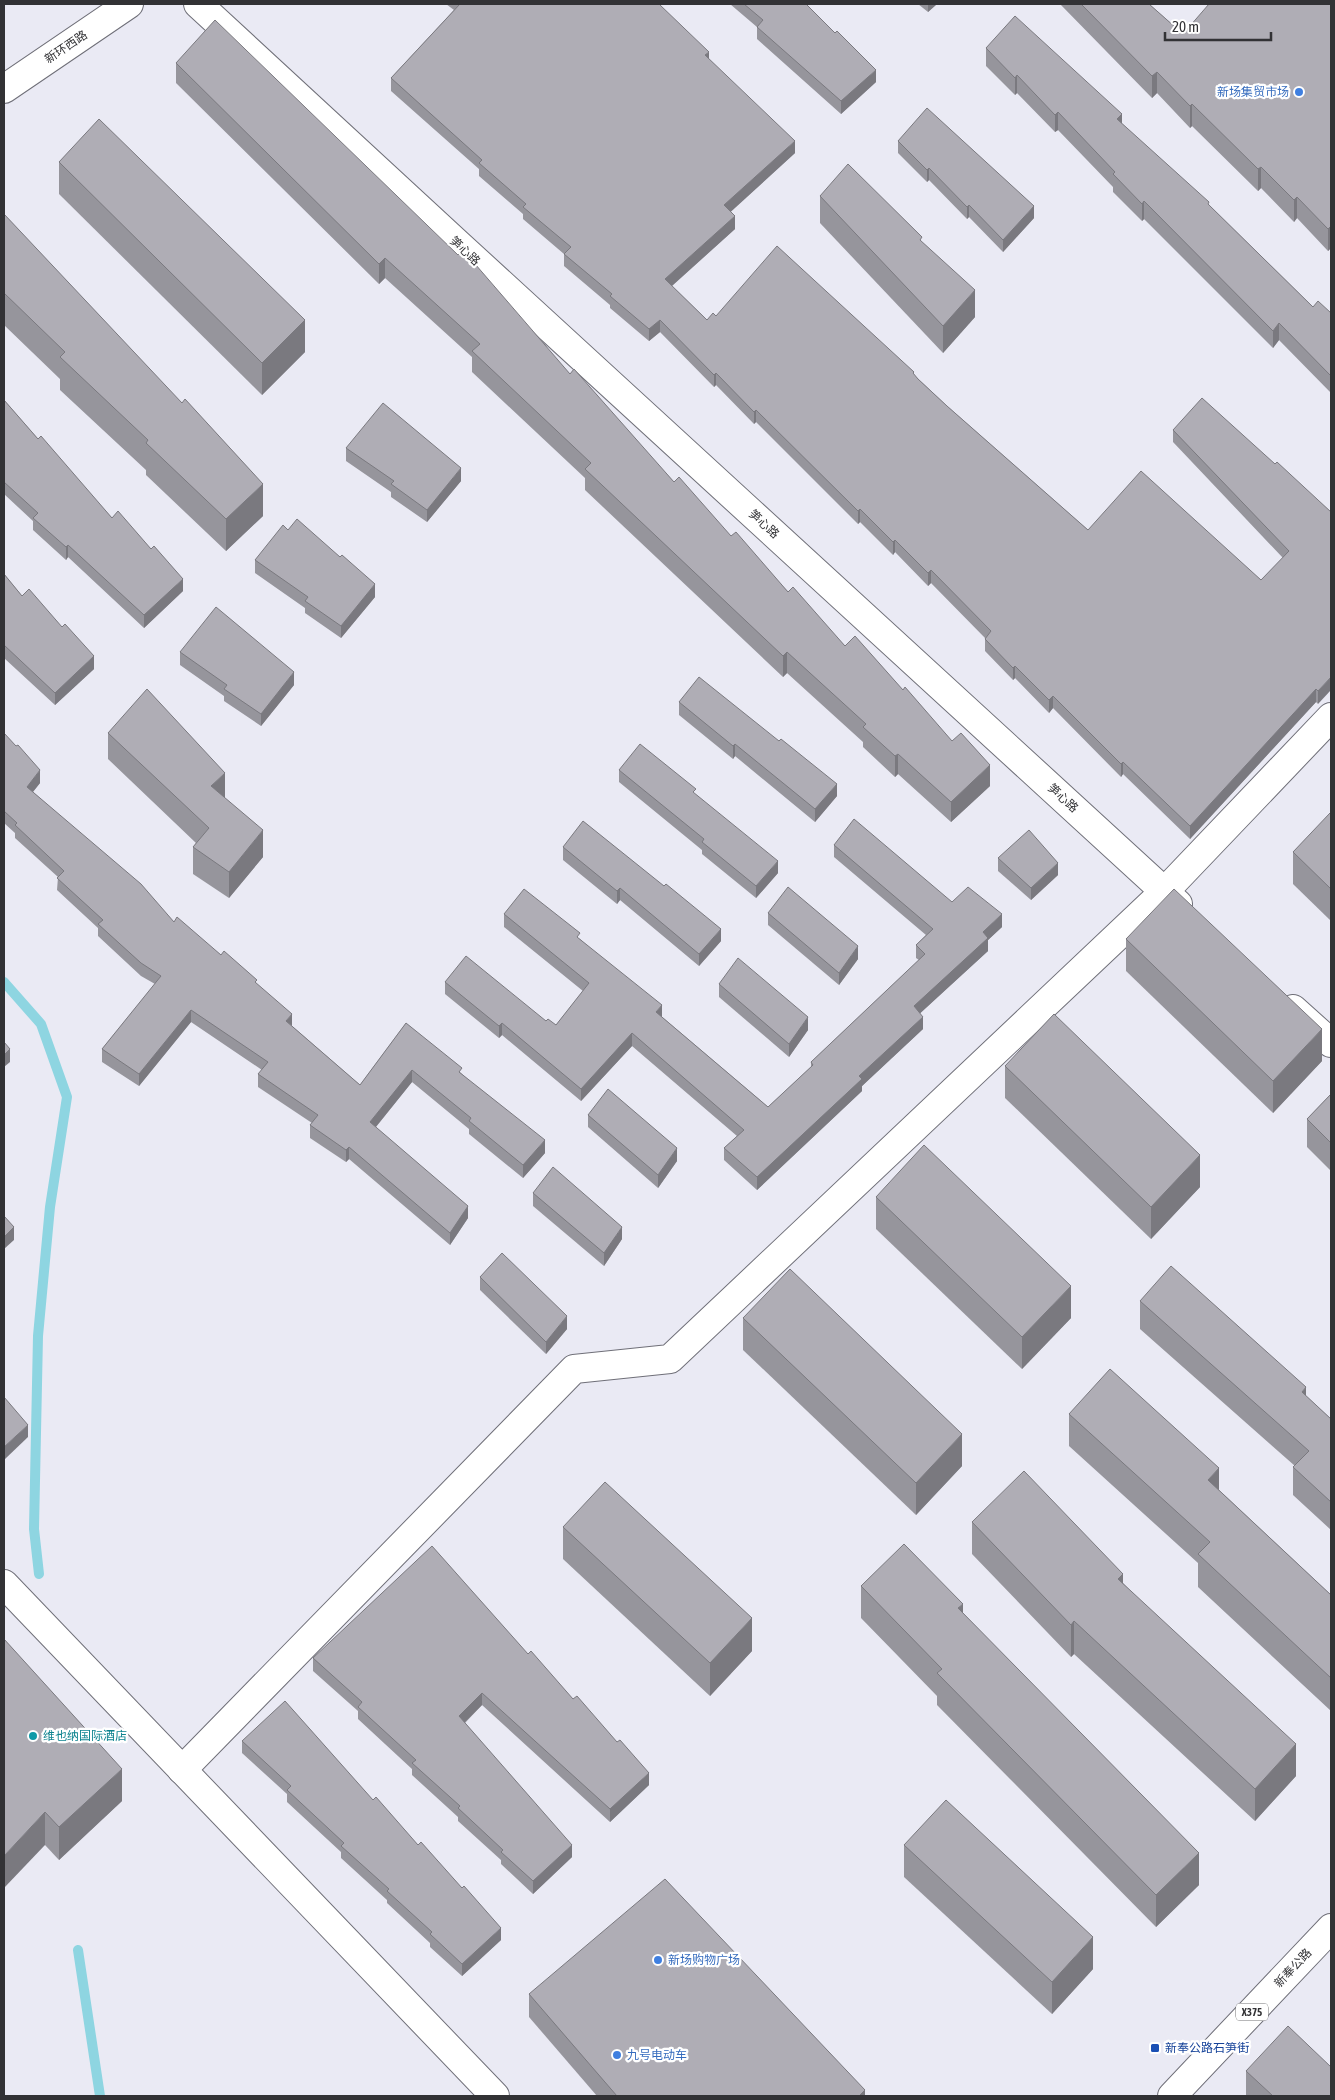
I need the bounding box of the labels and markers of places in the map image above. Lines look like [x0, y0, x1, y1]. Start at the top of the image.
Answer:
place label: 新场集贸市场 [1217, 85, 1289, 99]
marker: 新场集贸市场 [1293, 86, 1305, 98]
place label: 维也纳国际酒店 [43, 1729, 127, 1743]
marker: 维也纳国际酒店 [27, 1730, 39, 1742]
place label: 新场购物广场 [668, 1953, 740, 1967]
marker: 新场购物广场 [652, 1954, 664, 1966]
place label: 新奉公路石笋街 [1165, 2041, 1249, 2055]
marker: 新奉公路石笋街 [1149, 2042, 1161, 2054]
place label: 九号电动车 [627, 2048, 687, 2062]
marker: 九号电动车 [611, 2049, 623, 2061]

